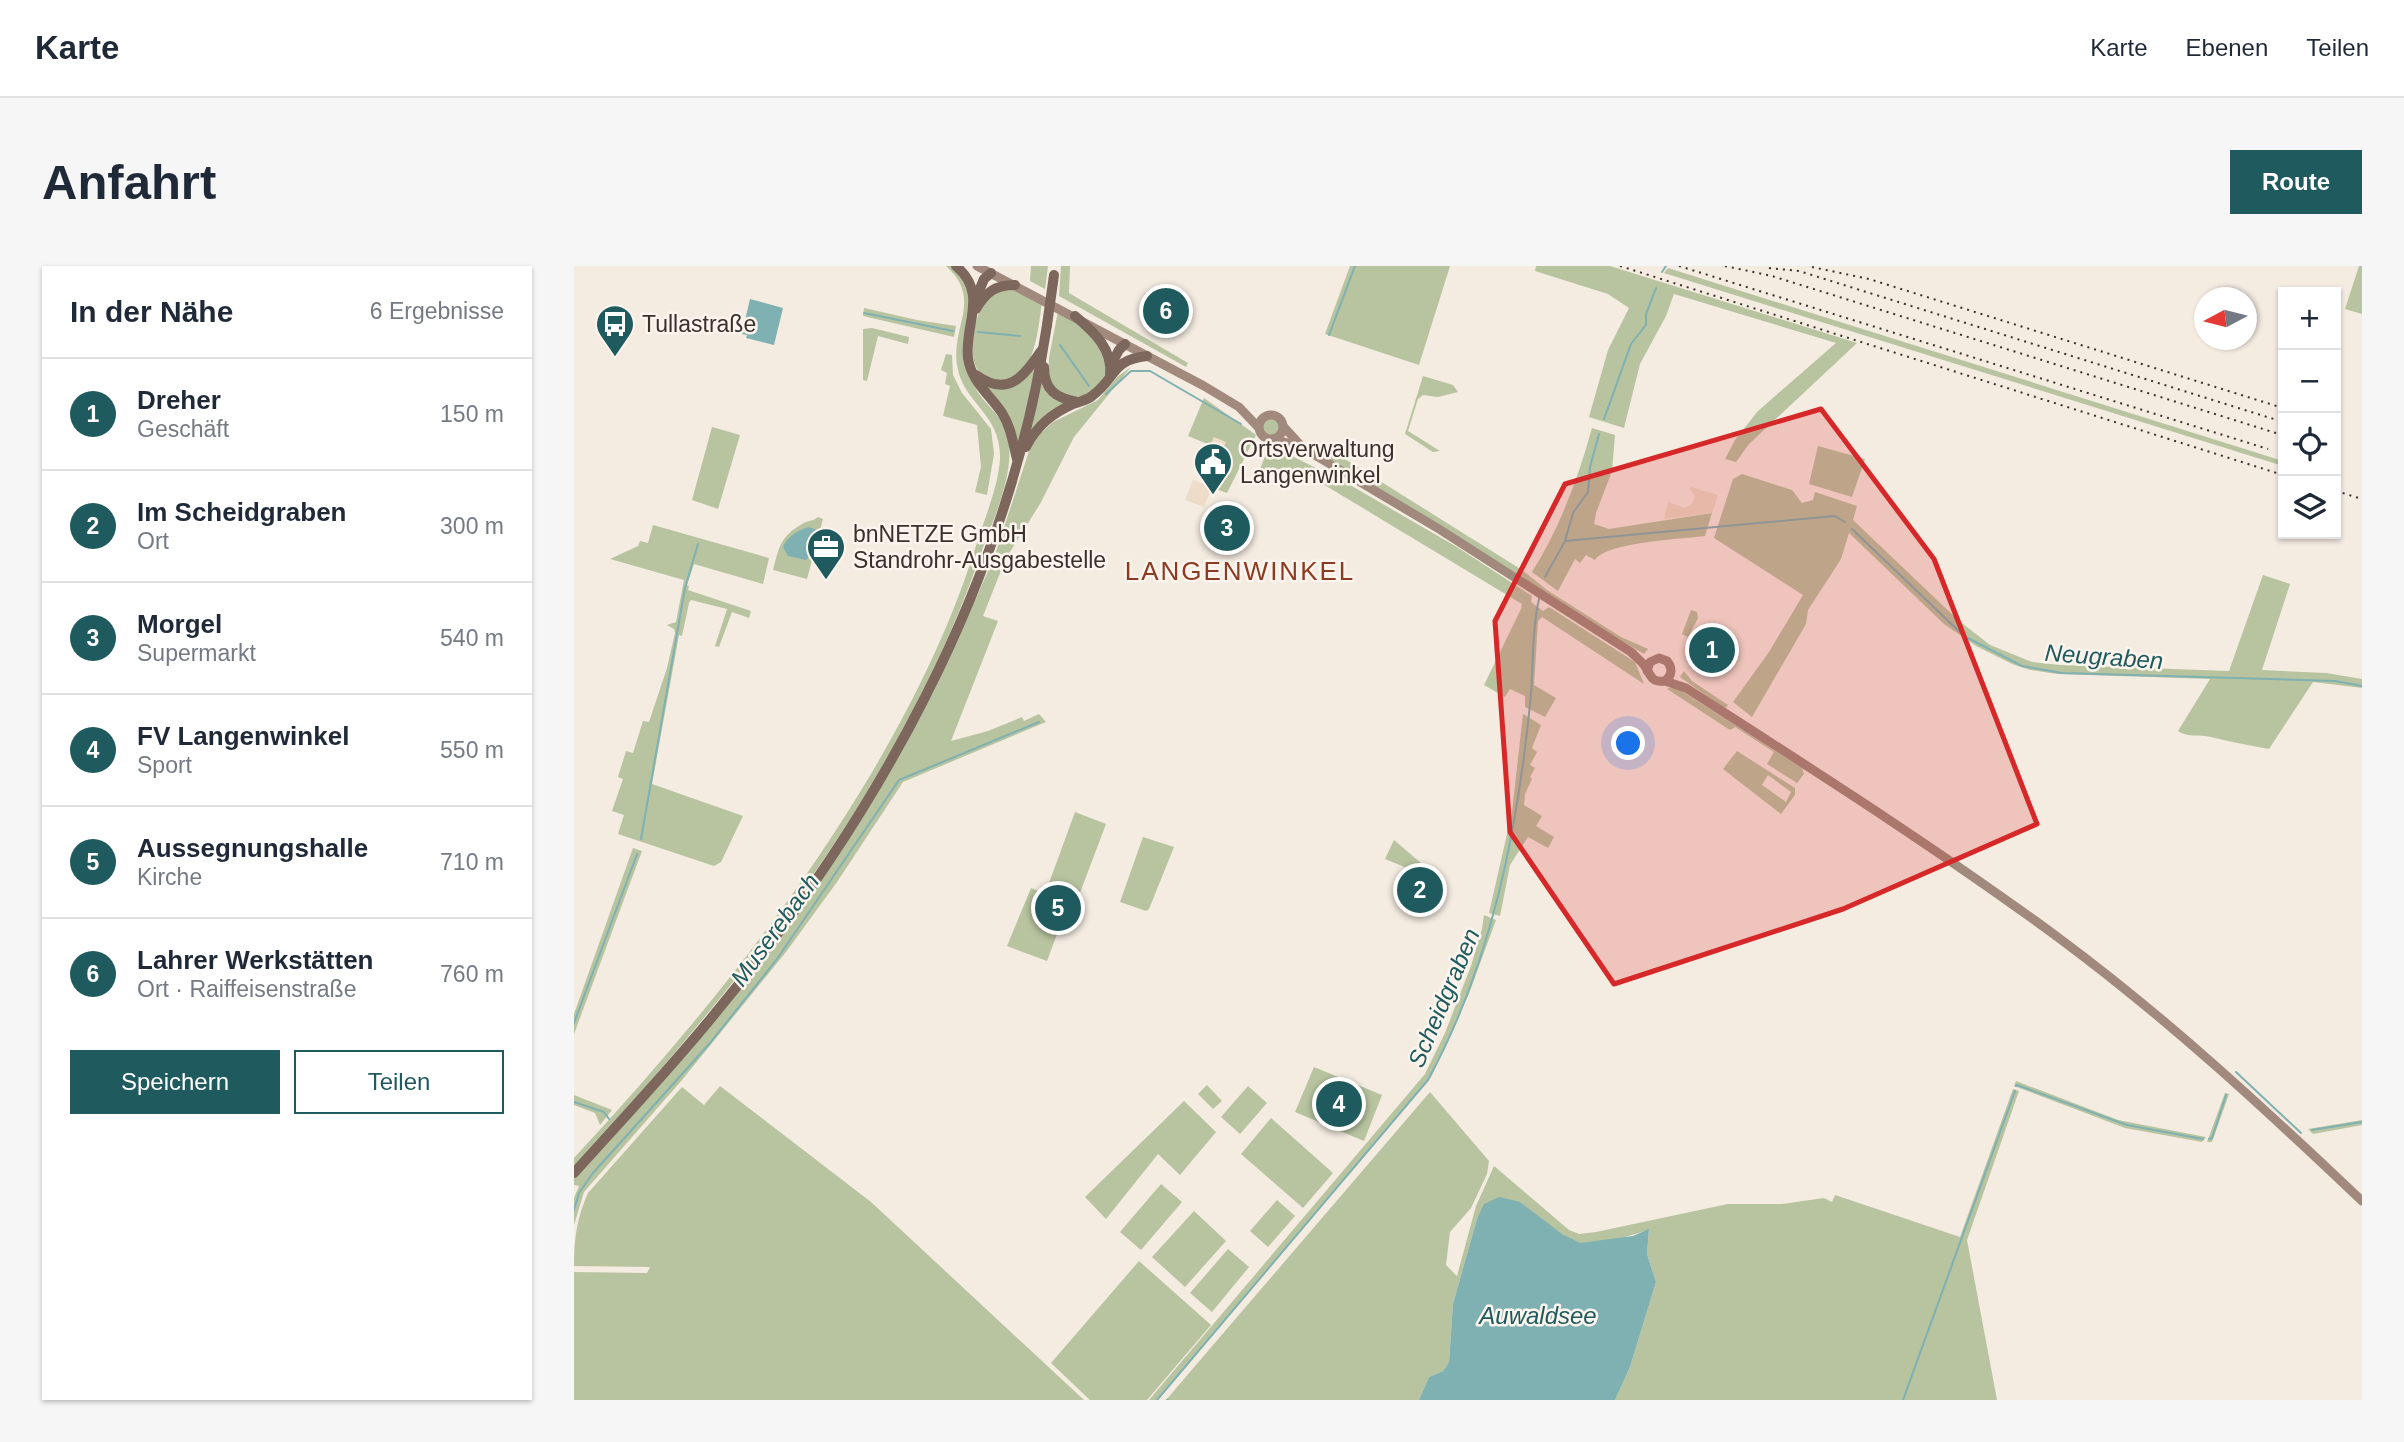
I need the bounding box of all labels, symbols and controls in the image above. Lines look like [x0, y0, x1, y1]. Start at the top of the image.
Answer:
text: Karte [35, 29, 119, 66]
text: Karte [2090, 34, 2148, 61]
text: Ebenen [2186, 34, 2268, 61]
text: Teilen [2306, 34, 2369, 61]
button: Route [2230, 150, 2362, 214]
text: Anfahrt [42, 155, 216, 209]
pin: 6 [1143, 285, 1189, 337]
north arrow [2194, 287, 2257, 350]
map controls [2278, 287, 2341, 539]
button: + [2278, 287, 2341, 350]
text: In der Nähe [70, 295, 233, 328]
text: 6 Ergebnisse [370, 298, 504, 324]
bus stop icon: Tullastraße [594, 303, 636, 358]
place label: Tullastraße [642, 311, 756, 337]
button: − [2278, 350, 2341, 413]
text: Dreher [137, 385, 221, 415]
text: 1 [87, 401, 99, 427]
text: 150 m [440, 401, 504, 427]
button: locate [2278, 413, 2341, 476]
text: Geschäft [137, 416, 229, 442]
place label: Ortsverwaltung Langenwinkel [1240, 436, 1395, 488]
public building icon: Ortsverwaltung Langenwinkel [1192, 441, 1234, 496]
button: layers [2278, 476, 2341, 539]
text: Im Scheidgraben [137, 497, 347, 527]
pin: 3 [1204, 502, 1250, 554]
text: 2 [87, 513, 99, 539]
text: 300 m [440, 513, 504, 539]
place label: bnNETZE GmbH Standrohr-Ausgabestelle [853, 521, 1106, 573]
office icon: bnNETZE GmbH Standrohr-Ausgabestelle [805, 526, 847, 581]
text: Ort [137, 528, 169, 554]
district label: LANGENWINKEL [1125, 556, 1355, 586]
text: Morgel [137, 609, 222, 639]
pin: 1 [1689, 624, 1735, 676]
text: 3 [87, 625, 99, 651]
text: 540 m [440, 625, 504, 651]
water label: Neugraben [2044, 639, 2164, 674]
text: Supermarkt [137, 640, 256, 666]
text: FV Langenwinkel [137, 721, 349, 751]
your location [1611, 726, 1645, 760]
text: 4 [87, 737, 99, 763]
text: 550 m [440, 737, 504, 763]
text: Sport [137, 752, 192, 778]
text: Aussegnungshalle [137, 833, 368, 863]
text: 5 [87, 849, 99, 875]
text: 710 m [440, 849, 504, 875]
text: Kirche [137, 864, 202, 890]
pin: 2 [1397, 864, 1443, 916]
water label: Muserebach [725, 868, 824, 991]
pin: 5 [1035, 882, 1081, 934]
water label: Scheidgraben [1402, 924, 1485, 1071]
text: Lahrer Werkstätten [137, 945, 374, 975]
text: 6 [87, 961, 99, 987]
text: 760 m [440, 961, 504, 987]
text: Ort · Raiffeisenstraße [137, 976, 356, 1002]
button: Speichern [70, 1050, 280, 1114]
button: Teilen [294, 1050, 504, 1114]
pin: 4 [1316, 1078, 1362, 1130]
water label: Auwaldsee [1477, 1302, 1597, 1329]

